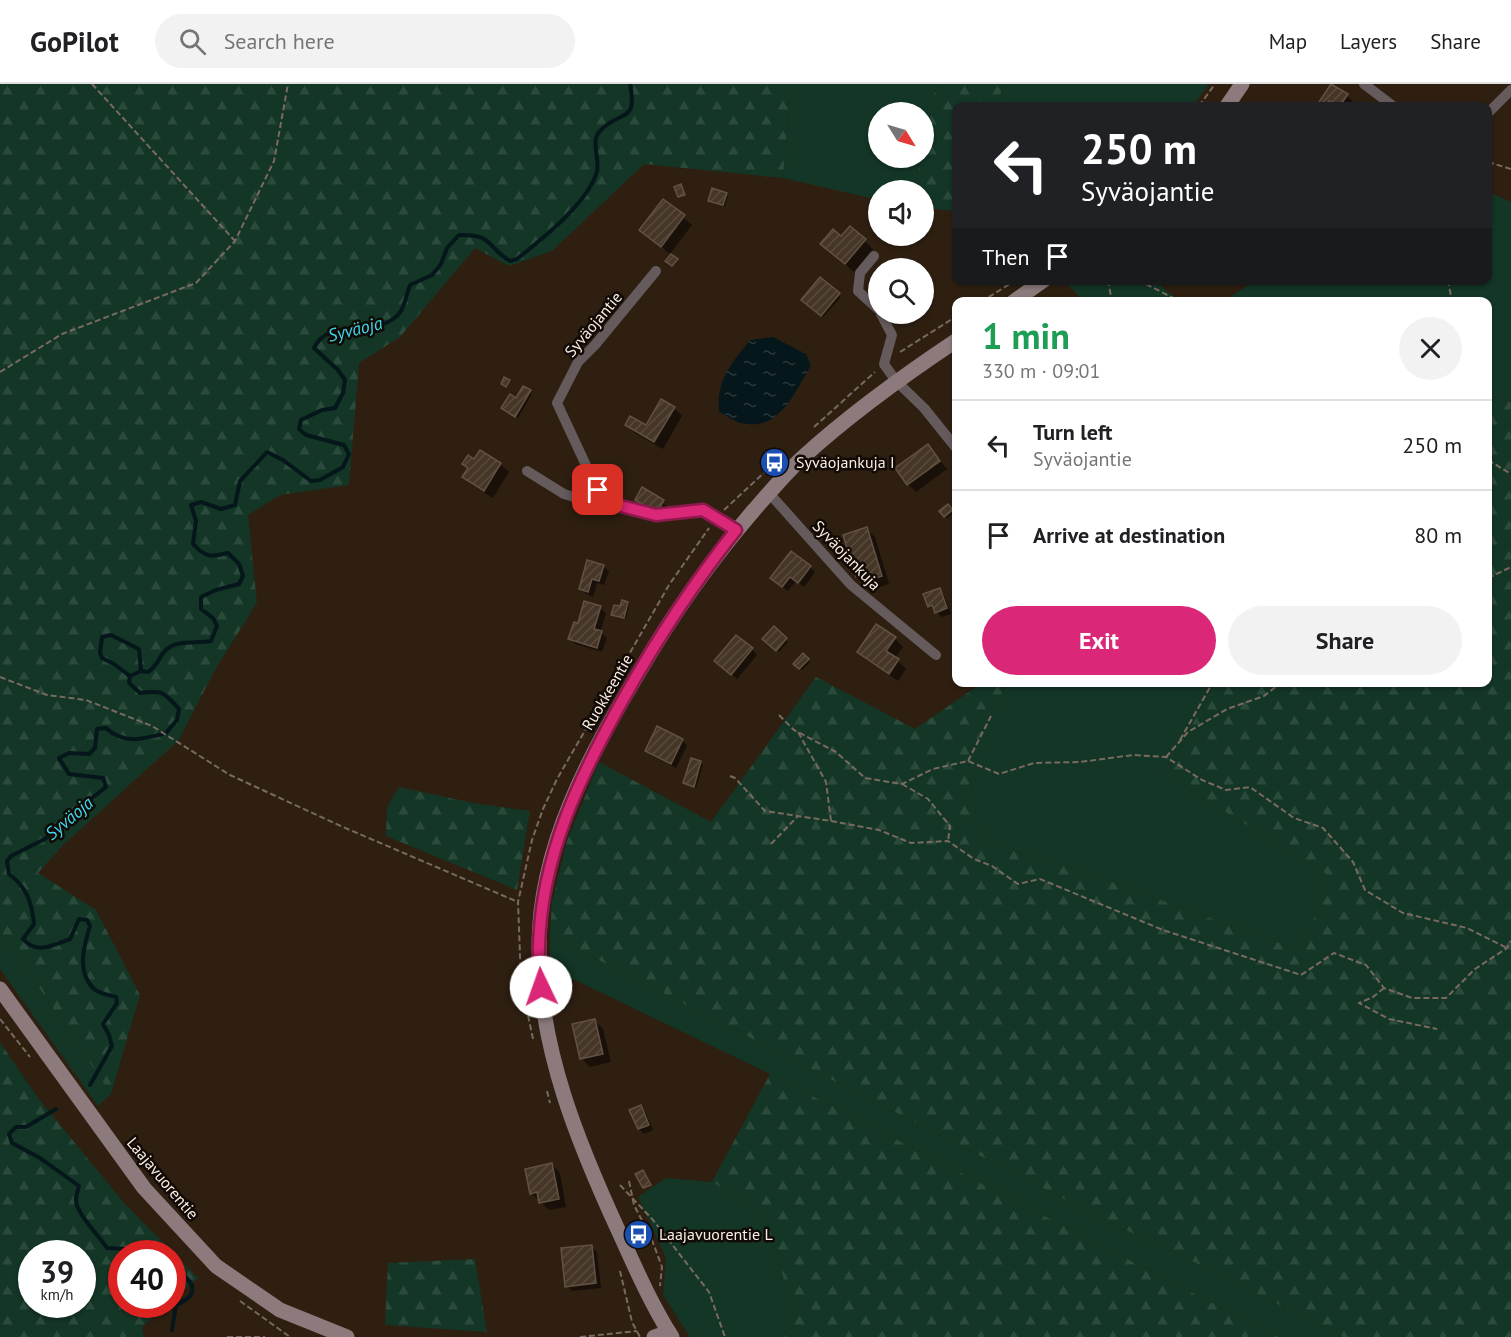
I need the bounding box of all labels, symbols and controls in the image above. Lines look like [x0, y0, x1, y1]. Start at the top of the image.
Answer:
search box [155, 14, 575, 68]
text: GoPilot [30, 23, 119, 60]
icon: search [176, 25, 209, 58]
text: Search here [224, 27, 335, 55]
text: Map [1269, 28, 1307, 55]
text: Layers [1340, 28, 1397, 55]
text: Share [1430, 28, 1481, 55]
north arrow [868, 102, 934, 168]
map controls [868, 102, 934, 324]
text: 250 m [1081, 121, 1197, 176]
icon: left [982, 126, 1060, 204]
text: Syväojantie [1081, 174, 1214, 208]
button: sound [868, 180, 934, 246]
icon: arrive [1041, 240, 1074, 273]
text: Then [982, 243, 1029, 271]
button: search [868, 258, 934, 324]
street label: Syväojantie [560, 287, 626, 361]
water label: Syväoja [325, 311, 385, 347]
text: 1 min [982, 312, 1070, 359]
button: close [1399, 317, 1462, 380]
text: 330 m · 09:01 [982, 358, 1100, 384]
text: Turn left [1033, 418, 1113, 446]
icon: left [982, 429, 1015, 462]
text: 250 m [1402, 431, 1462, 459]
bus stop icon: Syväojankuja I [759, 446, 791, 478]
text: Syväojantie [1033, 446, 1132, 472]
place label: Syväojankuja I [796, 452, 895, 472]
pin [572, 464, 623, 515]
icon: arrive [581, 473, 614, 506]
street label: Syväojankuja [809, 516, 885, 594]
icon: arrive [982, 519, 1015, 552]
text: Arrive at destination [1033, 521, 1225, 549]
text: 80 m [1414, 521, 1462, 549]
button: Exit [982, 606, 1216, 675]
button: Share [1228, 606, 1462, 675]
street label: Ruokkeentie [577, 650, 637, 734]
water label: Syväoja [40, 791, 98, 845]
position arrow [509, 955, 573, 1019]
street label: Laajavuorentie [123, 1133, 203, 1223]
bus stop icon: Laajavuorentie L [622, 1218, 654, 1250]
place label: Laajavuorentie L [659, 1224, 773, 1244]
speed limit sign: 40 [108, 1240, 186, 1318]
text: 39 [40, 1252, 74, 1291]
text: km/h [41, 1285, 73, 1304]

